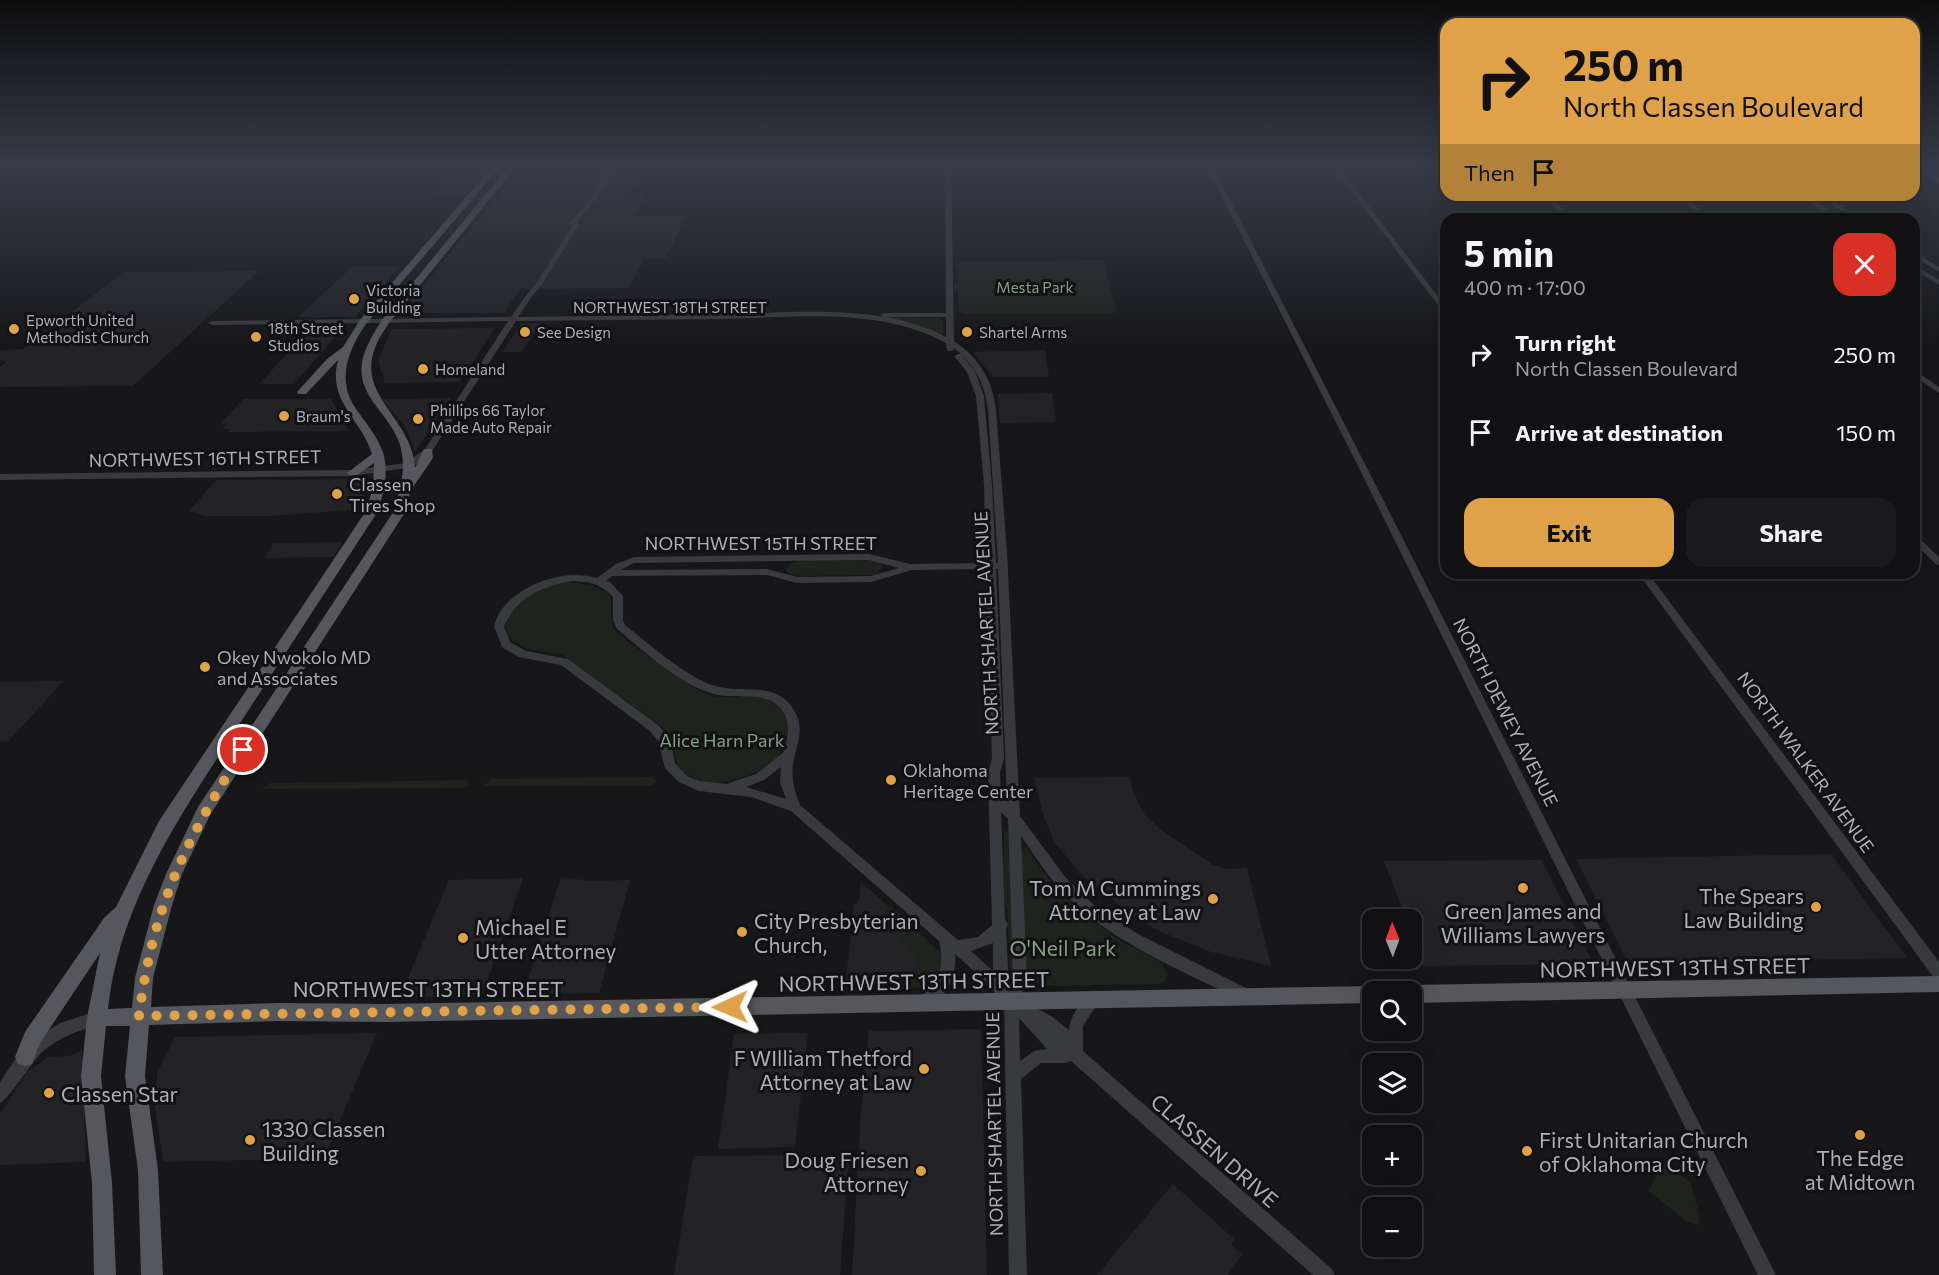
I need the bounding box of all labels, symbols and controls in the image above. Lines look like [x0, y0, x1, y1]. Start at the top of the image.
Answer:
text: 250 m [1563, 38, 1684, 90]
icon: right [1464, 42, 1542, 120]
text: North Classen Boulevard [1563, 90, 1864, 123]
icon: arrive [1527, 156, 1560, 189]
text: Then [1464, 159, 1515, 186]
text: 5 min [1464, 230, 1554, 274]
button: close [1833, 233, 1896, 296]
text: 400 m · 17:00 [1464, 275, 1586, 299]
park label: Mesta Park [996, 278, 1074, 296]
place label: Victoria Building [366, 281, 421, 316]
marker: Victoria Building [347, 292, 361, 306]
street label: NORTHWEST 18TH STREET [573, 298, 767, 316]
place label: Epworth United Methodist Church [26, 311, 149, 346]
place label: 18th Street Studios [268, 319, 344, 354]
marker: Epworth United Methodist Church [7, 322, 21, 336]
place label: See Design [537, 323, 611, 341]
place label: Shartel Arms [979, 323, 1067, 341]
marker: See Design [518, 325, 532, 339]
marker: Shartel Arms [960, 325, 974, 339]
text: Turn right [1515, 329, 1616, 356]
marker: 18th Street Studios [249, 330, 263, 344]
icon: right [1464, 338, 1497, 371]
text: 250 m [1833, 341, 1896, 368]
text: North Classen Boulevard [1515, 356, 1738, 380]
place label: Homeland [435, 360, 505, 378]
marker: Homeland [416, 362, 430, 376]
place label: Phillips 66 Taylor Made Auto Repair [430, 401, 552, 436]
place label: Braum's [296, 407, 351, 425]
marker: Braum's [277, 409, 291, 423]
marker: Phillips 66 Taylor Made Auto Repair [411, 412, 425, 426]
icon: arrive [1464, 416, 1497, 449]
text: Arrive at destination [1515, 419, 1723, 446]
text: 150 m [1836, 419, 1896, 446]
street label: NORTHWEST 16TH STREET [89, 445, 321, 471]
place label: Classen Tires Shop [349, 473, 435, 516]
marker: Classen Tires Shop [330, 487, 344, 501]
button: Exit [1464, 498, 1674, 567]
button: Share [1686, 498, 1896, 567]
street label: NORTH SHARTEL AVENUE [969, 510, 1003, 736]
street label: NORTHWEST 15TH STREET [645, 532, 877, 554]
street label: NORTH DEWEY AVENUE [1449, 614, 1563, 810]
place label: Okey Nwokolo MD and Associates [217, 646, 371, 689]
marker: Okey Nwokolo MD and Associates [198, 660, 212, 674]
street label: NORTH WALKER AVENUE [1733, 667, 1879, 857]
pin [217, 724, 268, 775]
park label: Alice Harn Park [660, 729, 785, 751]
icon: arrive [226, 733, 259, 766]
place label: Oklahoma Heritage Center [903, 759, 1033, 802]
marker: Oklahoma Heritage Center [884, 773, 898, 787]
place label: Tom M Cummings Attorney at Law [1029, 875, 1201, 924]
marker: Green James and Williams Lawyers [1516, 881, 1530, 895]
place label: The Spears Law Building [1683, 883, 1804, 932]
marker: Tom M Cummings Attorney at Law [1206, 892, 1220, 906]
place label: Green James and Williams Lawyers [1441, 898, 1605, 947]
marker: The Spears Law Building [1809, 900, 1823, 914]
place label: City Presbyterian Church, [754, 908, 918, 957]
north arrow [1362, 909, 1422, 969]
map controls [1362, 909, 1422, 1257]
place label: Michael E Utter Attorney [475, 914, 616, 963]
marker: City Presbyterian Church, [735, 925, 749, 939]
marker: Michael E Utter Attorney [456, 931, 470, 945]
park label: O'Neil Park [1010, 935, 1117, 960]
street label: NORTHWEST 13TH STREET [1539, 952, 1811, 982]
street label: NORTHWEST 13TH STREET [778, 966, 1050, 996]
position arrow [698, 975, 762, 1039]
street label: NORTHWEST 13TH STREET [293, 976, 563, 1001]
button: search [1362, 981, 1422, 1041]
street label: NORTH SHARTEL AVENUE [981, 1012, 1007, 1236]
place label: F WIlliam Thetford Attorney at Law [734, 1045, 912, 1094]
button: layers [1362, 1053, 1422, 1113]
marker: F WIlliam Thetford Attorney at Law [917, 1062, 931, 1076]
place label: Classen Star [61, 1081, 178, 1106]
marker: Classen Star [42, 1086, 56, 1100]
street label: CLASSEN DRIVE [1146, 1088, 1284, 1212]
place label: 1330 Classen Building [262, 1116, 386, 1165]
button: + [1362, 1125, 1422, 1185]
place label: First Unitarian Church of Oklahoma City [1539, 1127, 1748, 1176]
marker: The Edge at Midtown [1853, 1128, 1867, 1142]
marker: 1330 Classen Building [243, 1133, 257, 1147]
marker: First Unitarian Church of Oklahoma City [1520, 1144, 1534, 1158]
place label: The Edge at Midtown [1805, 1145, 1915, 1194]
place label: Doug Friesen Attorney [785, 1147, 909, 1196]
marker: Doug Friesen Attorney [914, 1164, 928, 1178]
button: − [1362, 1197, 1422, 1257]

